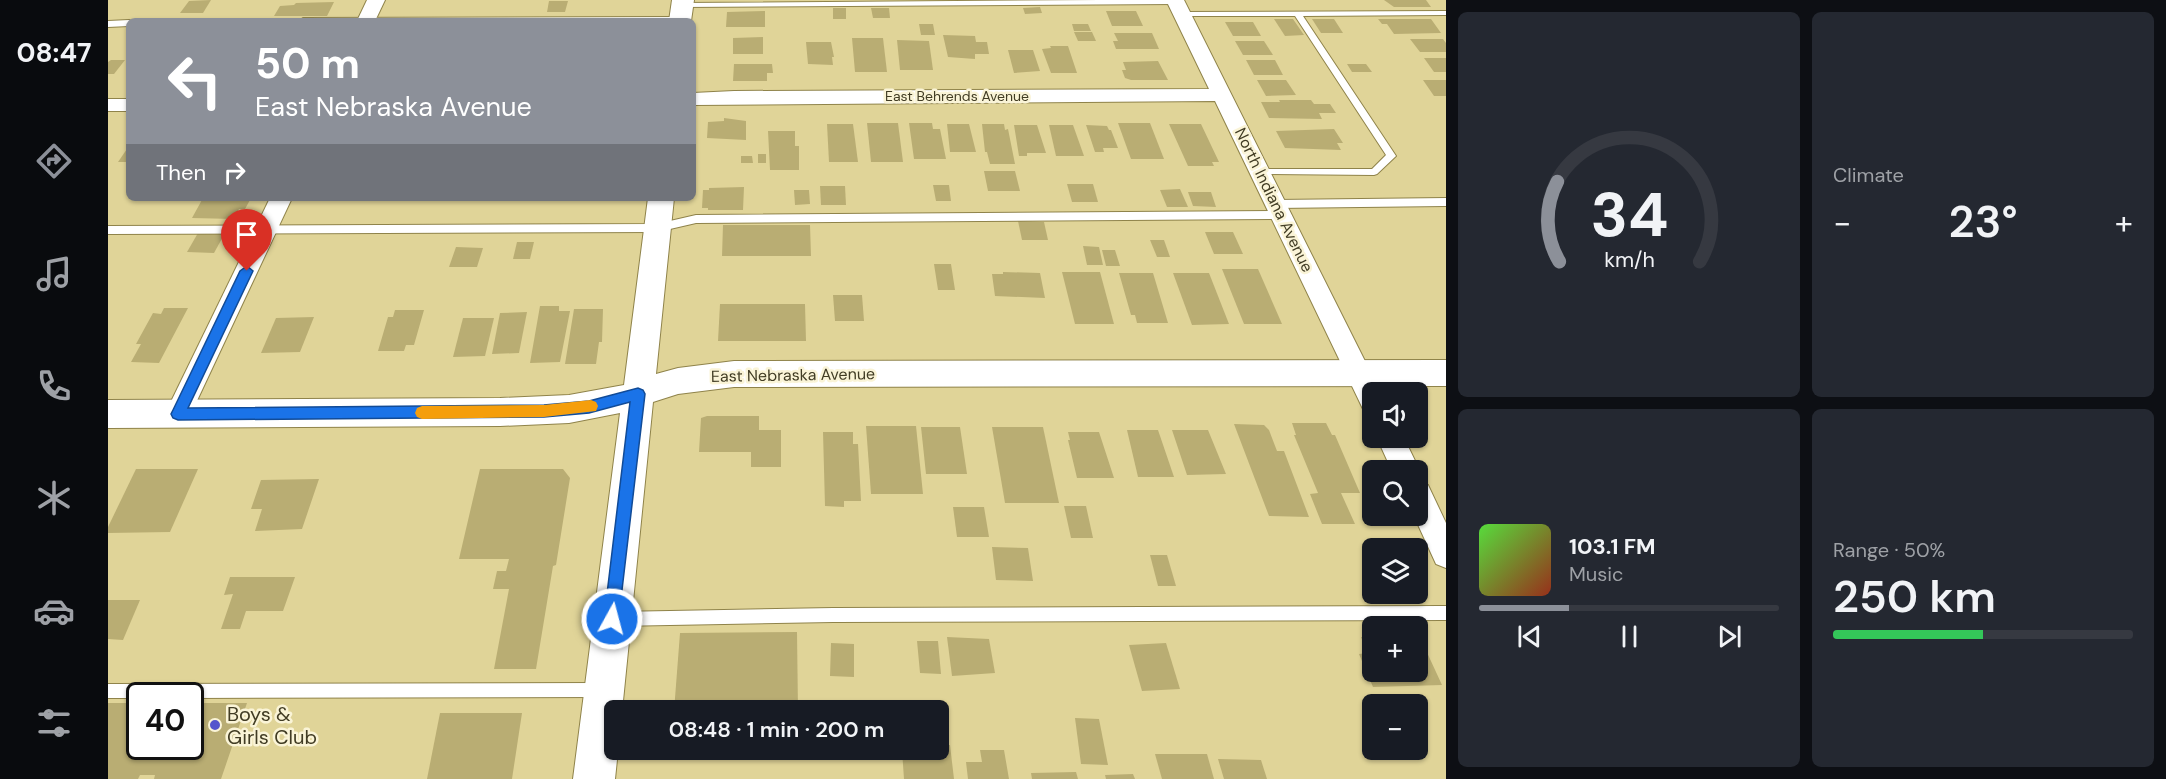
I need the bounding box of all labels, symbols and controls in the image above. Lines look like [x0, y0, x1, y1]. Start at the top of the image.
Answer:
text: 08:47 [16, 35, 92, 70]
text: 50 m [255, 36, 360, 91]
icon: left [156, 42, 234, 120]
street label: East Behrends Avenue [885, 87, 1029, 105]
text: East Nebraska Avenue [255, 89, 532, 124]
street label: North Indiana Avenue [1230, 124, 1318, 276]
icon: directions [33, 140, 75, 182]
icon: right [218, 156, 251, 189]
text: Then [156, 158, 206, 187]
text: Climate [1833, 162, 1904, 188]
text: 34 [1590, 174, 1668, 255]
text: 23° [1949, 192, 2018, 251]
text: − [1833, 201, 1851, 244]
text: + [2115, 201, 2133, 244]
pin [221, 209, 272, 271]
icon: arrive [230, 218, 263, 251]
text: km/h [1604, 246, 1654, 274]
icon: music [33, 253, 75, 295]
street label: East Nebraska Avenue [711, 363, 875, 387]
icon: phone [33, 365, 75, 407]
map controls [1362, 382, 1428, 760]
button: sound [1362, 382, 1428, 448]
button: search [1362, 460, 1428, 526]
icon: climate [33, 477, 75, 519]
text: 103.1 FM [1569, 532, 1655, 561]
text: Range · 50% [1833, 537, 1945, 563]
button: layers [1362, 538, 1428, 604]
text: Music [1569, 561, 1624, 587]
text: 250 km [1833, 567, 1996, 626]
position arrow [580, 587, 644, 651]
icon: car [33, 590, 75, 632]
button: + [1362, 616, 1428, 682]
icon: previous [1513, 620, 1546, 653]
icon: pause [1613, 620, 1646, 653]
icon: next [1713, 620, 1746, 653]
speed limit sign: 40 [126, 682, 204, 760]
button: − [1362, 694, 1428, 760]
place label: Boys & Girls Club [227, 701, 317, 750]
icon: filters [33, 702, 75, 744]
text: 08:48 · 1 min · 200 m [669, 715, 884, 744]
marker: Boys & Girls Club [208, 718, 222, 732]

